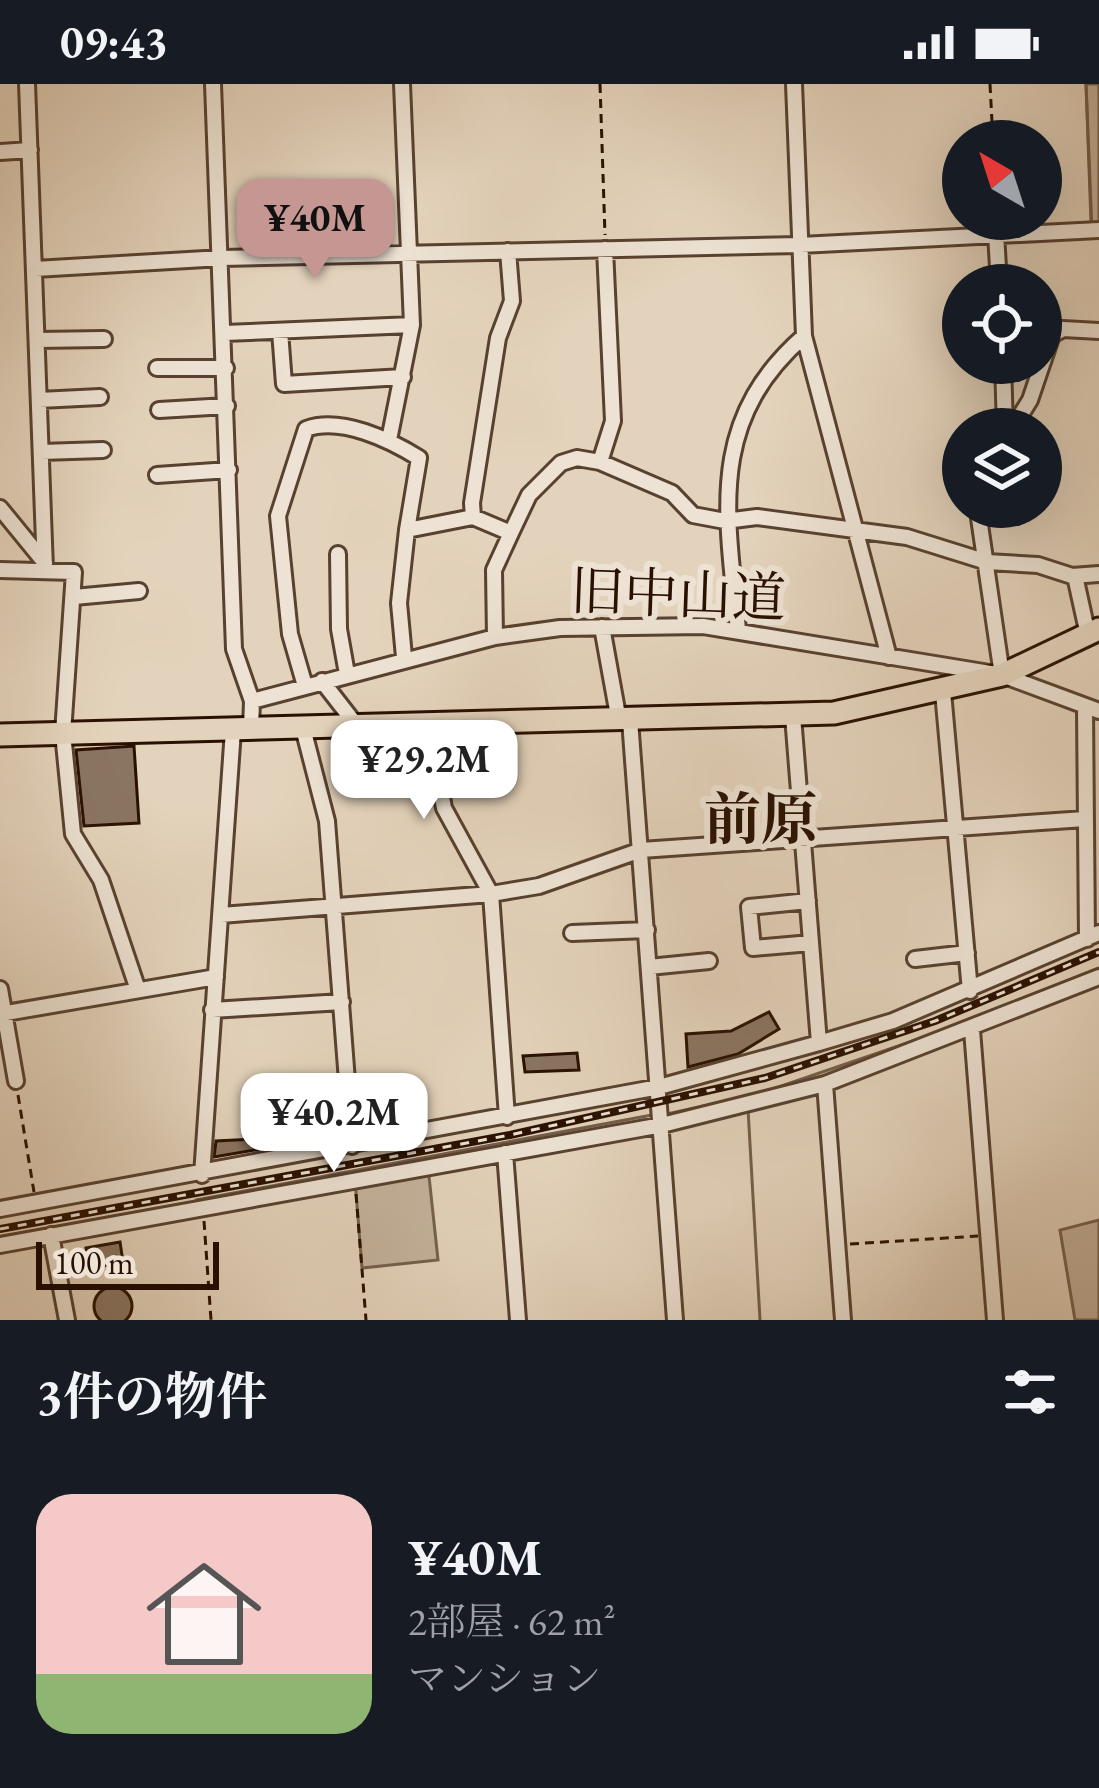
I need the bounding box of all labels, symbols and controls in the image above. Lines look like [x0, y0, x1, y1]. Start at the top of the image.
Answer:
text: 09:43 [60, 13, 168, 71]
north arrow [942, 120, 1062, 240]
map controls [942, 120, 1062, 528]
pin: ¥40M [244, 179, 386, 281]
text: ¥40M [264, 192, 366, 243]
button: locate [942, 264, 1062, 384]
button: layers [942, 408, 1062, 528]
street label: 旧中山道 [569, 555, 787, 633]
pin: ¥29.2M [326, 720, 522, 822]
text: ¥29.2M [358, 733, 490, 784]
district label: 前原 [704, 782, 818, 856]
pin: ¥40.2M [236, 1073, 432, 1175]
text: ¥40.2M [268, 1086, 400, 1137]
scale bar [36, 1236, 219, 1289]
text: 100 m [54, 1241, 134, 1284]
icon: filters [997, 1359, 1063, 1425]
text: 3件の物件 [36, 1363, 267, 1429]
text: ¥40M [408, 1524, 542, 1590]
icon: home [132, 1542, 276, 1686]
text: 2部屋 · 62 m² [408, 1596, 615, 1647]
text: マンション [408, 1653, 601, 1704]

